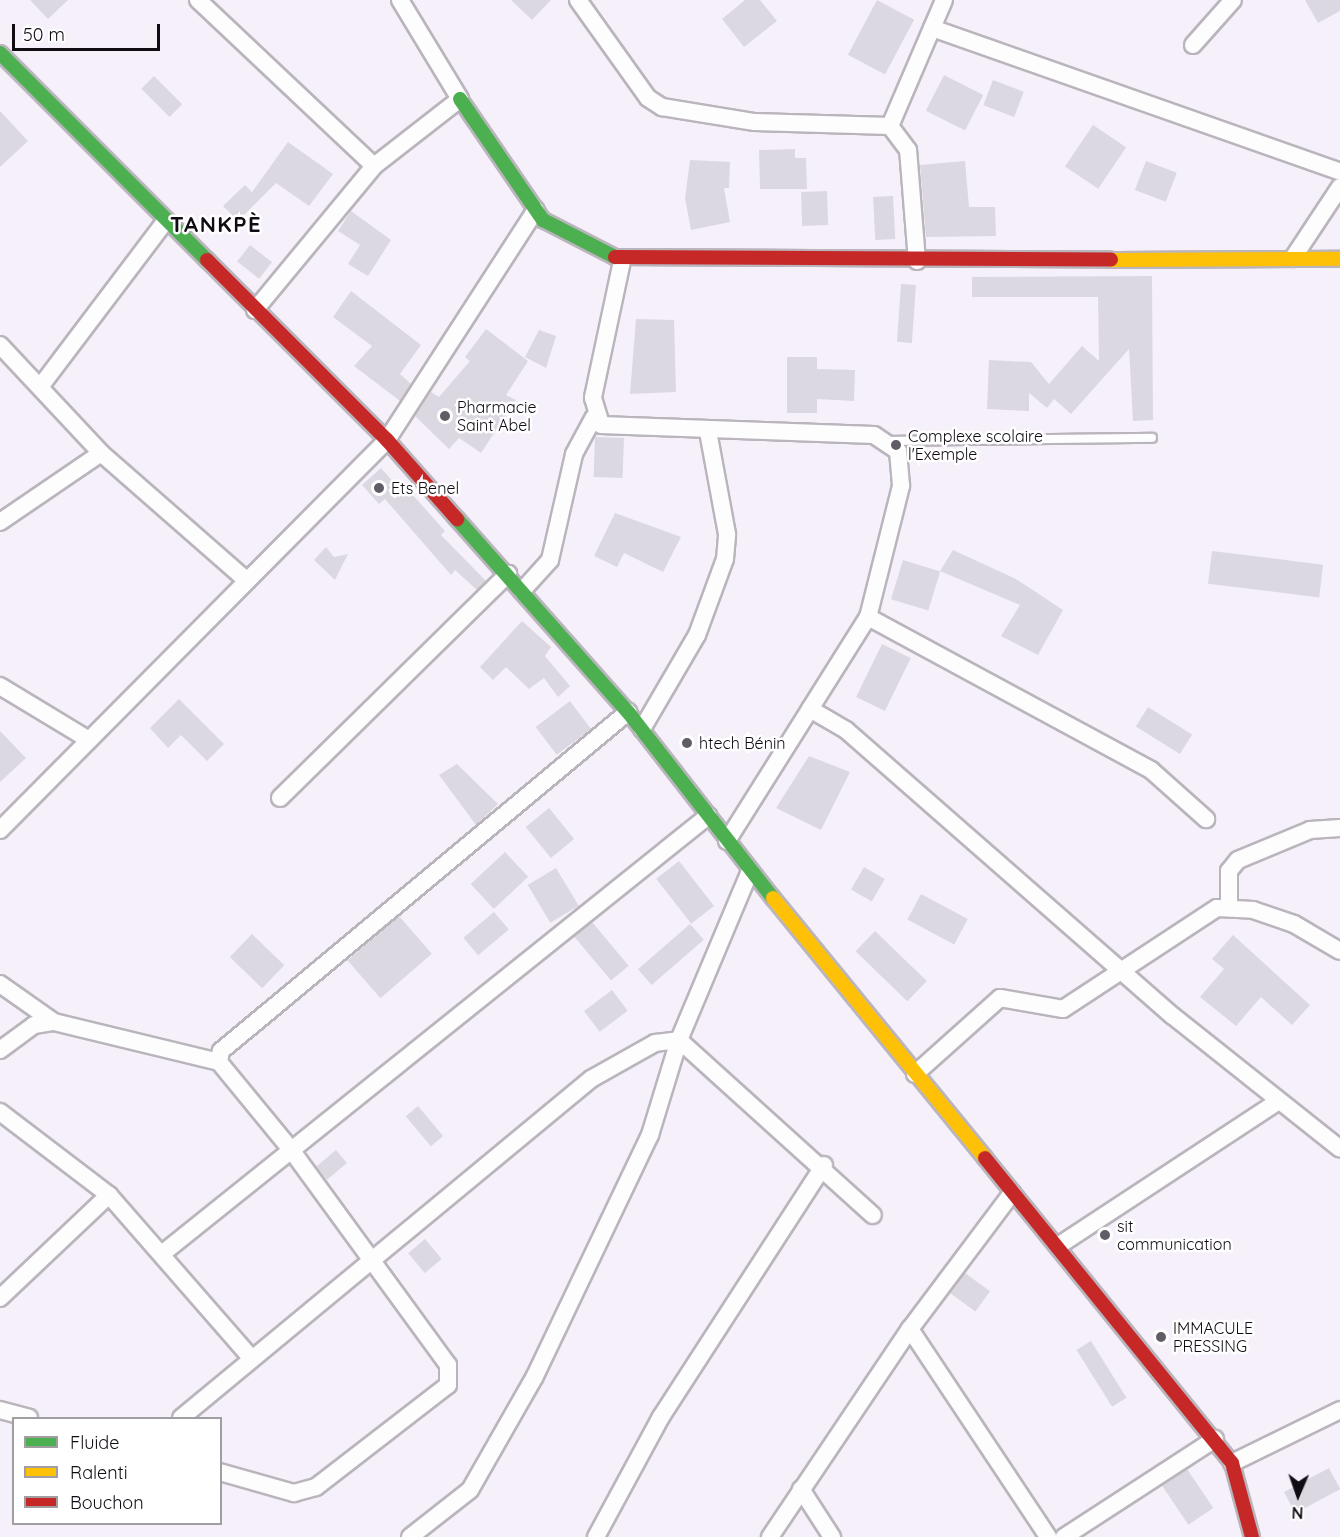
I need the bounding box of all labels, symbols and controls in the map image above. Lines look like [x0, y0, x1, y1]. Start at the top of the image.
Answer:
scale bar [15, 12, 164, 50]
text: 50 m [23, 23, 65, 46]
district label: TANKPÈ [170, 212, 262, 238]
place label: Pharmacie Saint Abel [457, 397, 537, 435]
marker: Pharmacie Saint Abel [438, 409, 452, 423]
place label: Complexe scolaire l'Exemple [908, 426, 1043, 464]
marker: Complexe scolaire l'Exemple [889, 438, 903, 452]
place label: Ets Benel [391, 478, 459, 498]
marker: Ets Benel [372, 481, 386, 495]
place label: htech Bénin [699, 733, 786, 753]
marker: htech Bénin [680, 736, 694, 750]
place label: sit communication [1117, 1216, 1232, 1254]
marker: sit communication [1098, 1228, 1112, 1242]
place label: IMMACULE PRESSING [1173, 1318, 1253, 1356]
marker: IMMACULE PRESSING [1154, 1330, 1168, 1344]
legend [12, 1417, 222, 1525]
text: Fluide [70, 1431, 119, 1454]
text: Ralenti [70, 1461, 128, 1484]
north arrow [1268, 1465, 1328, 1525]
text: Bouchon [70, 1491, 144, 1514]
text: N [1291, 1503, 1304, 1523]

